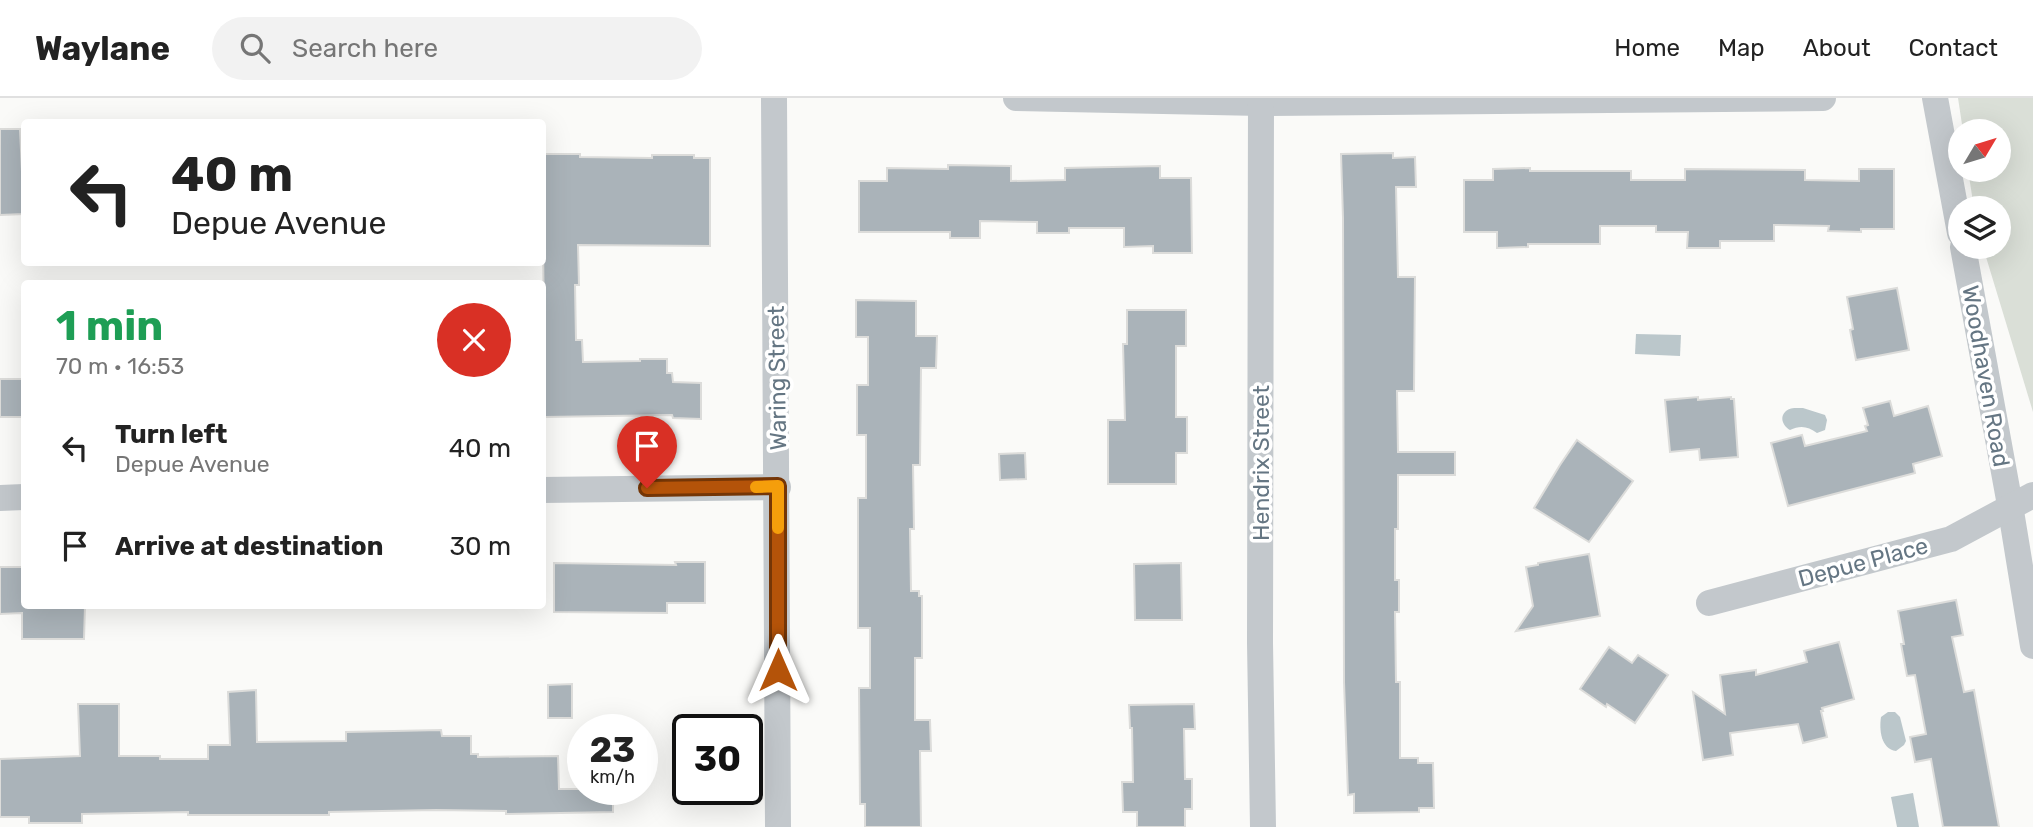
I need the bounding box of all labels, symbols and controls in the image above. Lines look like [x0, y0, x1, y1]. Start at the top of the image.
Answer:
search box [212, 17, 702, 80]
text: Waylane [35, 29, 170, 68]
icon: search [236, 29, 274, 67]
text: Search here [292, 33, 438, 64]
text: Home [1614, 34, 1680, 62]
text: Map [1718, 34, 1765, 62]
text: About [1803, 34, 1871, 62]
text: Contact [1909, 34, 1998, 62]
north arrow [1948, 119, 2011, 182]
map controls [1948, 119, 2011, 259]
text: 40 m [171, 145, 293, 203]
icon: left [56, 147, 147, 238]
button: layers [1948, 196, 2011, 259]
text: Depue Avenue [171, 204, 386, 242]
street label: Woodhaven Road [1956, 283, 2016, 469]
text: 1 min [56, 301, 163, 351]
button: close [437, 303, 511, 377]
street label: Waring Street [762, 305, 792, 451]
text: 70 m · 16:53 [56, 352, 184, 380]
street label: Hendrix Street [1247, 385, 1275, 541]
pin [617, 416, 677, 488]
text: Turn left [115, 419, 227, 450]
icon: arrive [628, 427, 666, 465]
icon: left [56, 429, 94, 467]
text: 40 m [449, 433, 511, 464]
text: Depue Avenue [115, 450, 270, 478]
icon: arrive [56, 527, 94, 565]
text: Arrive at destination [115, 531, 383, 562]
text: 30 m [449, 531, 511, 562]
street label: Depue Place [1795, 531, 1931, 593]
position arrow [741, 633, 815, 707]
speed limit sign: 30 [672, 714, 763, 805]
text: 23 [590, 729, 635, 771]
text: km/h [590, 766, 635, 788]

